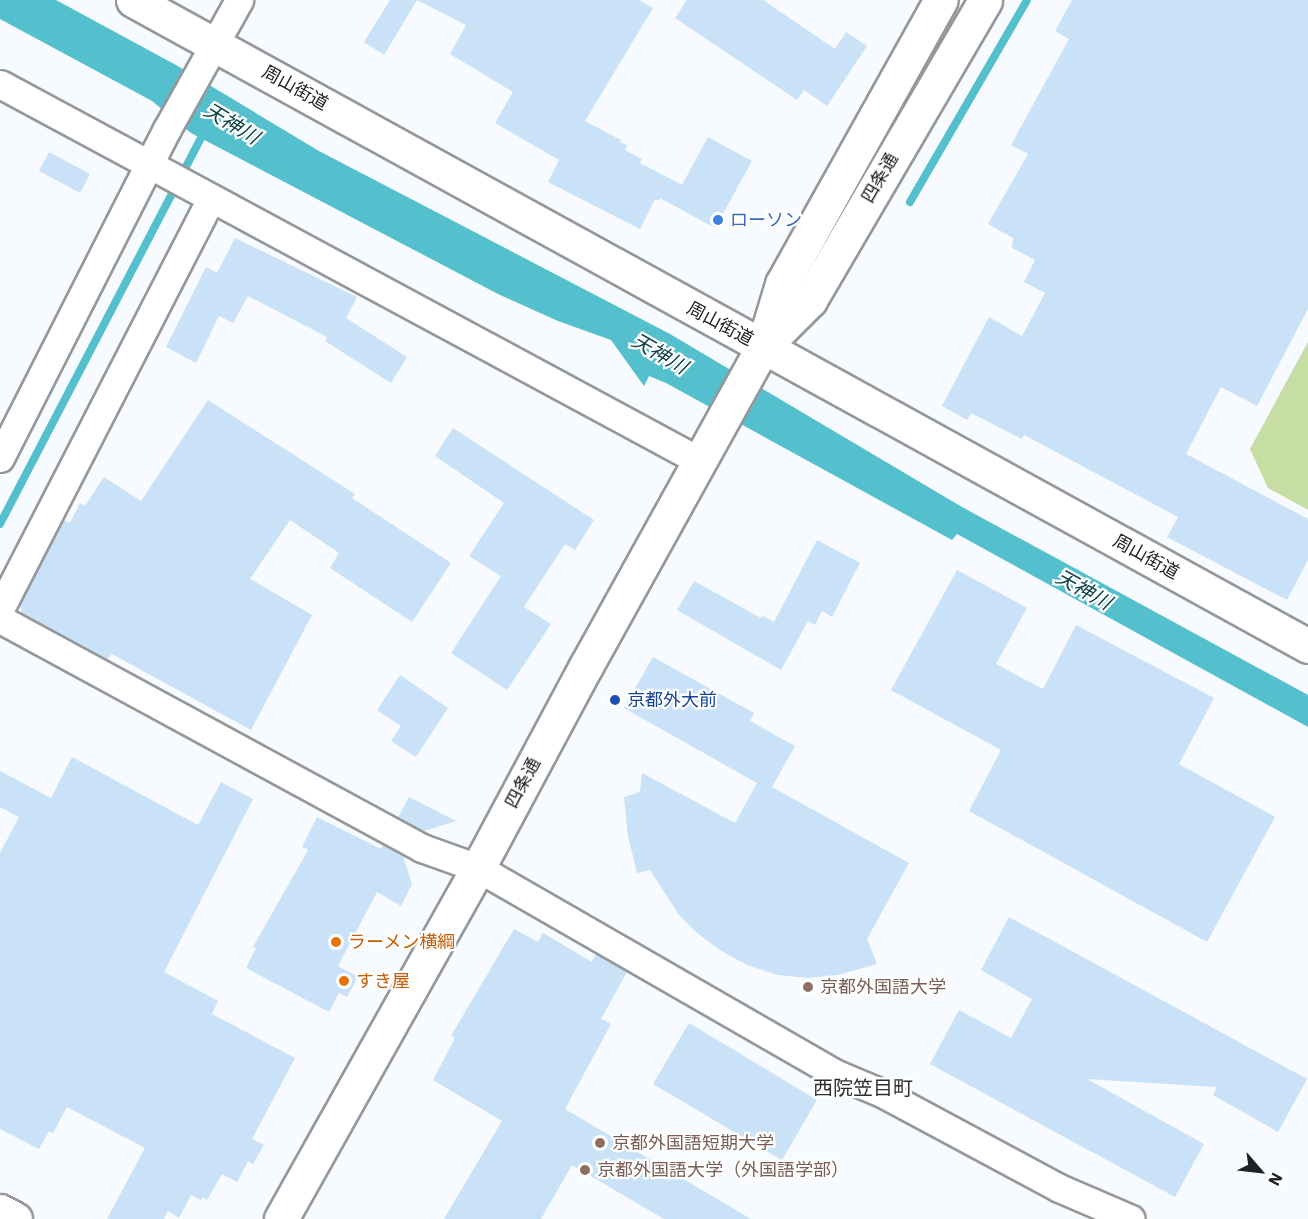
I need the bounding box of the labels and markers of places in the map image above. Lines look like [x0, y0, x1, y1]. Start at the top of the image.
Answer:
place label: ローソン [730, 209, 802, 231]
marker: ローソン [711, 213, 725, 227]
place label: 京都外大前 [627, 689, 717, 711]
marker: 京都外大前 [608, 693, 622, 707]
place label: ラーメン横綱 [348, 931, 456, 953]
marker: ラーメン横綱 [329, 935, 343, 949]
place label: すき屋 [356, 970, 410, 992]
marker: すき屋 [337, 974, 351, 988]
place label: 京都外国語大学 [820, 976, 946, 998]
marker: 京都外国語大学 [801, 980, 815, 994]
place label: 京都外国語短期大学 [612, 1132, 774, 1154]
marker: 京都外国語短期大学 [593, 1136, 607, 1150]
place label: 京都外国語大学（外国語学部） [597, 1159, 849, 1181]
marker: 京都外国語大学（外国語学部） [578, 1163, 592, 1177]

